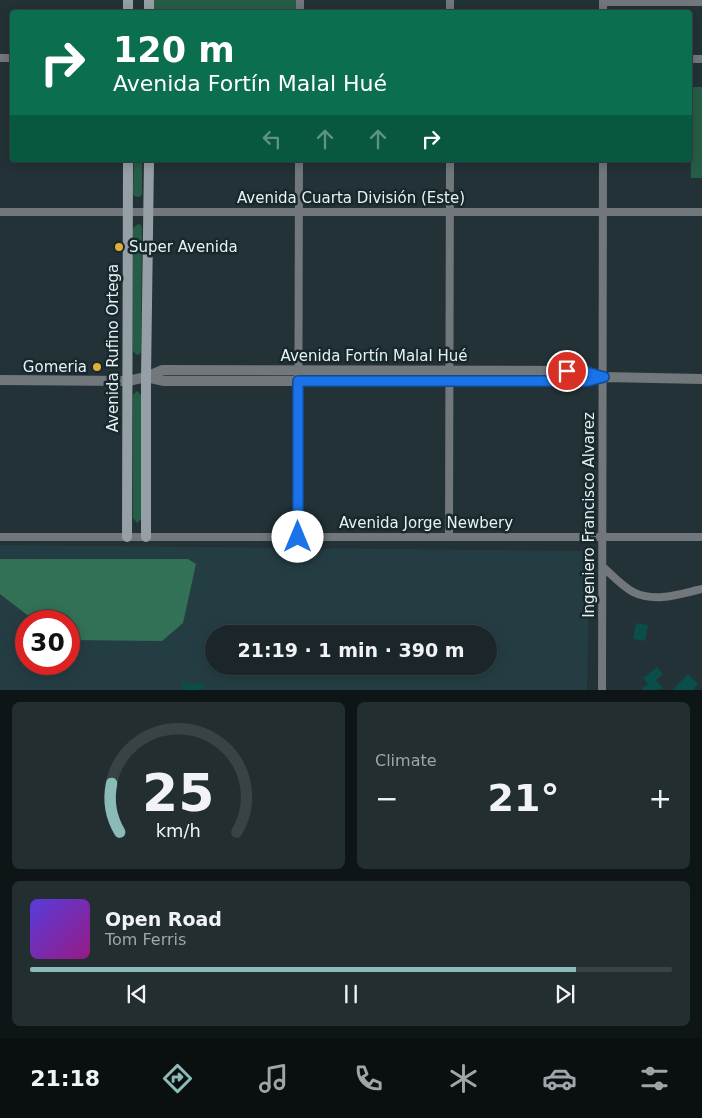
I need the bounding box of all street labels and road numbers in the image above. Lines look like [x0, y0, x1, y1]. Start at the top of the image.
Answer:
street label: Avenida Cuarta División (Este) [237, 189, 465, 207]
street label: Avenida Rufino Ortega [104, 264, 122, 432]
street label: Avenida Fortín Malal Hué [281, 347, 467, 365]
street label: Ingeniero Francisco Alvarez [580, 412, 598, 618]
street label: Avenida Jorge Newbery [339, 514, 513, 532]

